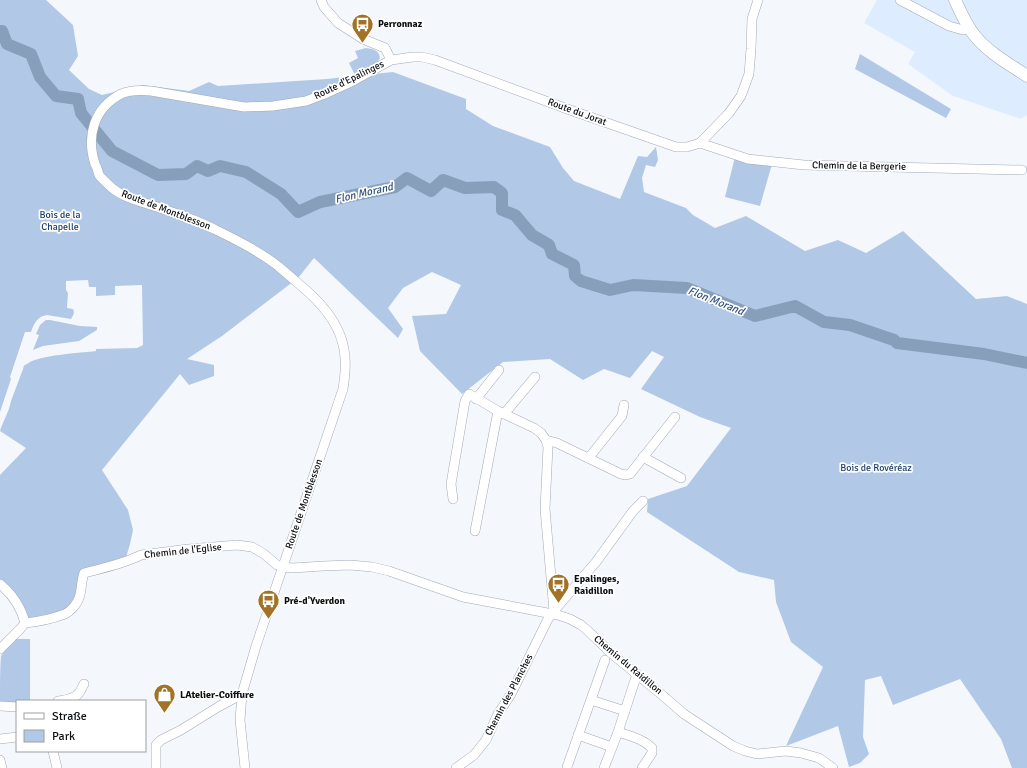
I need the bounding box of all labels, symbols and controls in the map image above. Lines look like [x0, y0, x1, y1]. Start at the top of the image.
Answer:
bus stop icon: Perronnaz [349, 11, 375, 44]
place label: Perronnaz [378, 18, 423, 30]
street label: Route d'Epalinges [312, 58, 386, 102]
street label: Route du Jorat [546, 96, 609, 128]
street label: Chemin de la Bergerie [812, 159, 906, 173]
water label: Flon Morand [334, 180, 395, 206]
street label: Route de Montblesson [120, 187, 212, 233]
park label: Bois de la Chapelle [39, 209, 81, 233]
water label: Flon Morand [686, 284, 747, 319]
street label: Route de Montblesson [283, 457, 325, 551]
park label: Bois de Rovéréaz [840, 462, 912, 474]
street label: Chemin de l'Eglise [144, 541, 222, 561]
bus stop icon: Epalinges, Raidillon [545, 572, 571, 605]
place label: Epalinges, Raidillon [574, 573, 619, 597]
bus stop icon: Pré-d'Yverdon [256, 588, 282, 621]
place label: Pré-d'Yverdon [284, 595, 345, 607]
street label: Chemin du Raidillon [591, 633, 665, 697]
street label: Chemin des Planches [482, 652, 536, 738]
shop icon: LAtelier-Coiffure [152, 682, 178, 715]
place label: LAtelier-Coiffure [180, 689, 254, 701]
legend [16, 700, 146, 752]
text: Straße [52, 709, 87, 724]
text: Park [52, 729, 75, 744]

